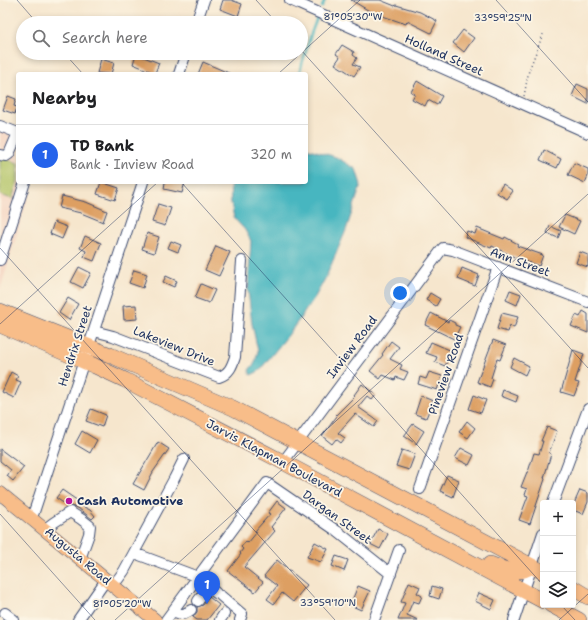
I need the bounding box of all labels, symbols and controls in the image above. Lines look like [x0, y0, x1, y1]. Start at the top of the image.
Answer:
text: 81°05'30"W [324, 10, 383, 23]
text: 33°59'25"N [474, 11, 532, 24]
search box [16, 16, 308, 60]
icon: search [30, 27, 52, 49]
text: Search here [62, 28, 148, 48]
street label: Holland Street [402, 30, 486, 80]
text: Nearby [32, 87, 97, 109]
text: TD Bank [70, 136, 134, 156]
text: 1 [42, 146, 48, 163]
text: 320 m [250, 146, 292, 163]
text: Bank · Inview Road [70, 156, 194, 173]
street label: Ann Street [488, 244, 552, 280]
your location [390, 283, 410, 303]
street label: Hendrix Street [54, 303, 96, 389]
street label: Inview Road [323, 312, 381, 381]
street label: Lakeview Drive [131, 322, 218, 370]
street label: Pineview Road [425, 331, 467, 417]
street label: Jarvis Klapman Boulevard [203, 415, 345, 501]
street label: Dargan Street [299, 487, 375, 547]
place label: Cash Automotive [77, 493, 183, 509]
marker: Cash Automotive [64, 496, 74, 506]
map controls [540, 500, 576, 608]
button: + [540, 500, 576, 536]
street label: Augusta Road [41, 524, 115, 589]
button: − [540, 536, 576, 572]
pin: 1 [194, 571, 220, 604]
button: layers [540, 572, 576, 608]
text: 33°59'10"N [300, 596, 356, 609]
text: 81°05'20"W [93, 597, 152, 610]

